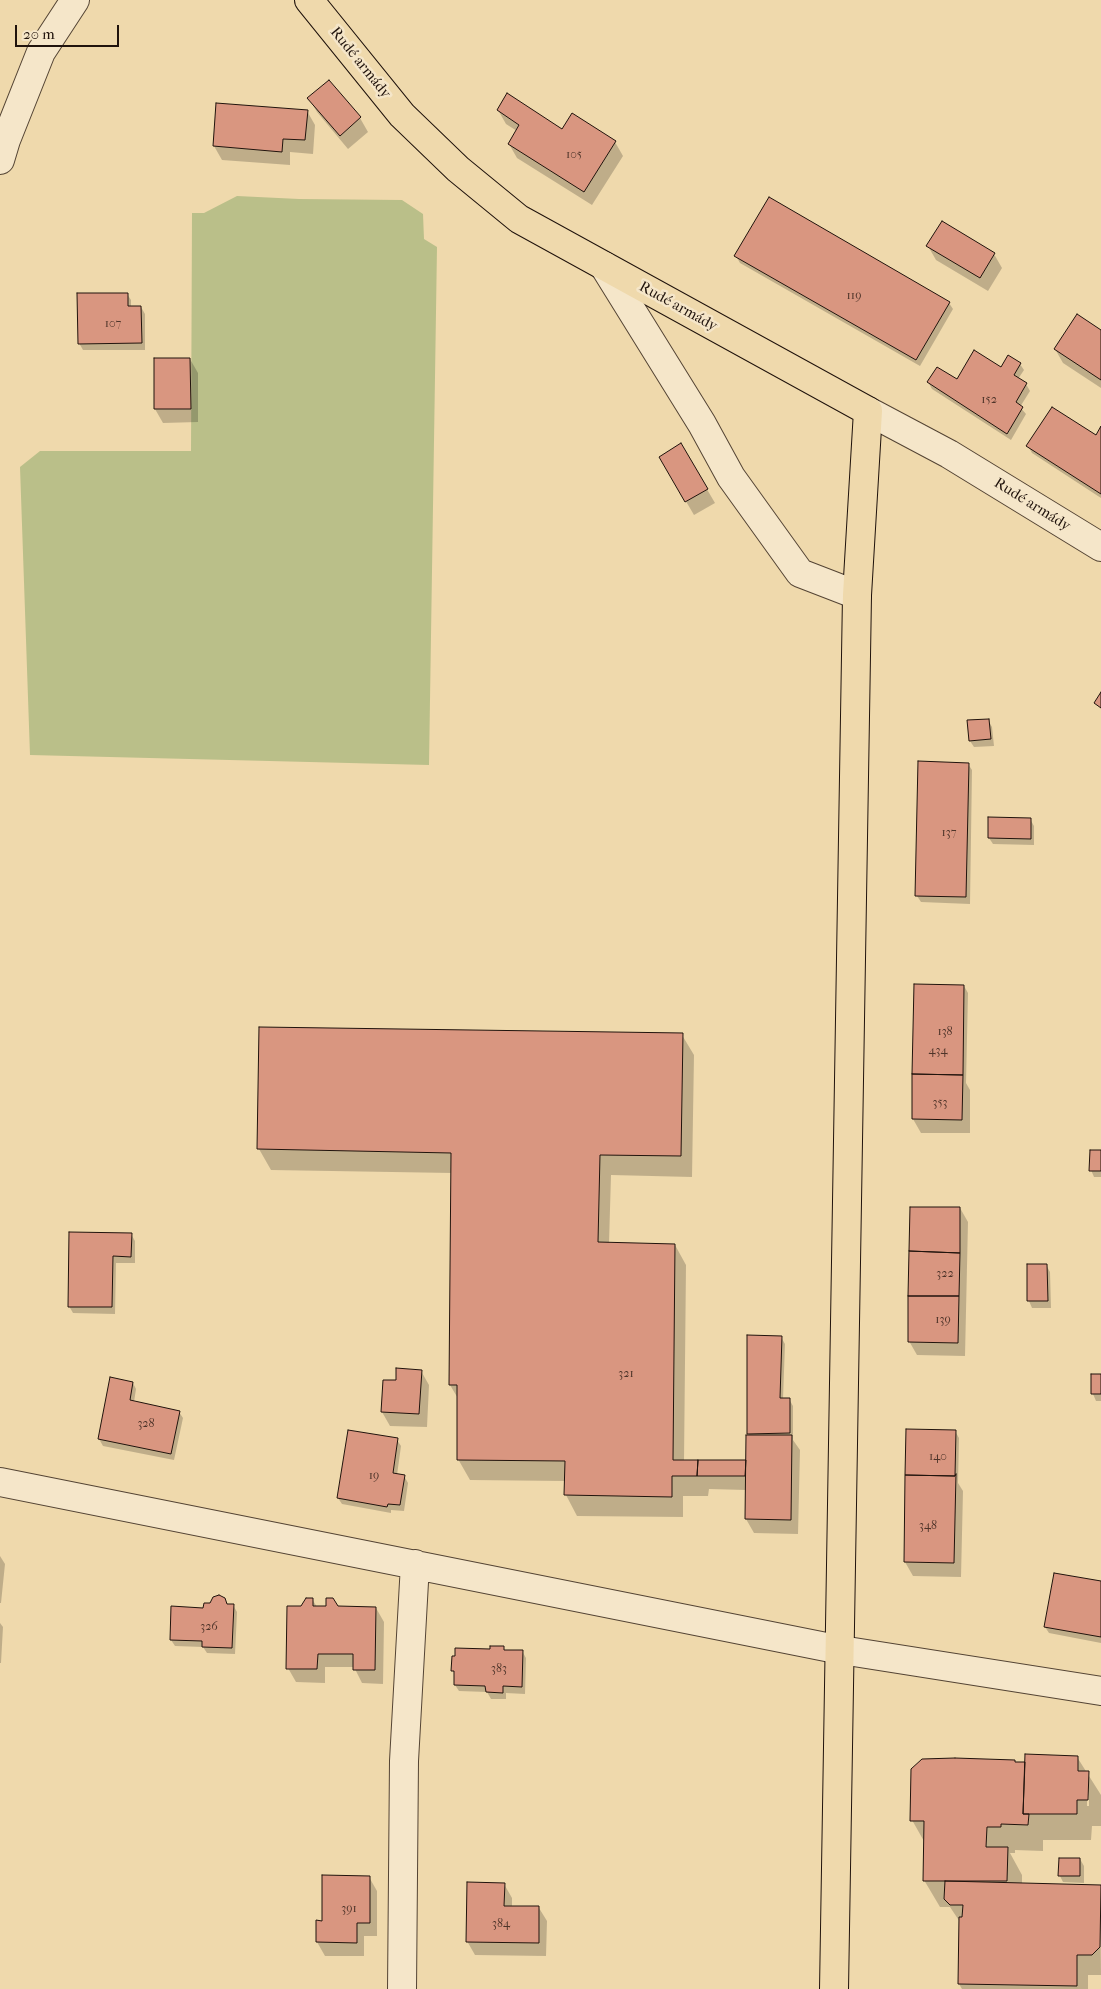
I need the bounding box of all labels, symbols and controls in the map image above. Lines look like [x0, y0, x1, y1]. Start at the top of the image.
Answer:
scale bar [18, 15, 121, 47]
street label: Rudé armády [326, 24, 394, 102]
text: 20 m [23, 25, 55, 43]
house number: 105 [566, 148, 582, 162]
street label: Rudé armády [636, 278, 720, 336]
house number: 119 [847, 289, 861, 303]
house number: 107 [105, 317, 121, 331]
house number: 152 [981, 393, 997, 407]
street label: Rudé armády [991, 474, 1073, 536]
house number: 137 [942, 826, 956, 840]
house number: 138 [937, 1025, 953, 1039]
house number: 434 [928, 1044, 948, 1058]
house number: 353 [932, 1096, 948, 1110]
house number: 322 [936, 1267, 954, 1281]
house number: 139 [935, 1313, 951, 1327]
house number: 321 [618, 1367, 634, 1381]
house number: 328 [137, 1417, 155, 1431]
house number: 140 [929, 1450, 947, 1464]
house number: 19 [369, 1469, 379, 1483]
house number: 348 [919, 1519, 937, 1533]
house number: 326 [200, 1620, 218, 1634]
house number: 383 [491, 1662, 507, 1676]
house number: 391 [341, 1902, 357, 1916]
house number: 384 [492, 1917, 510, 1931]

